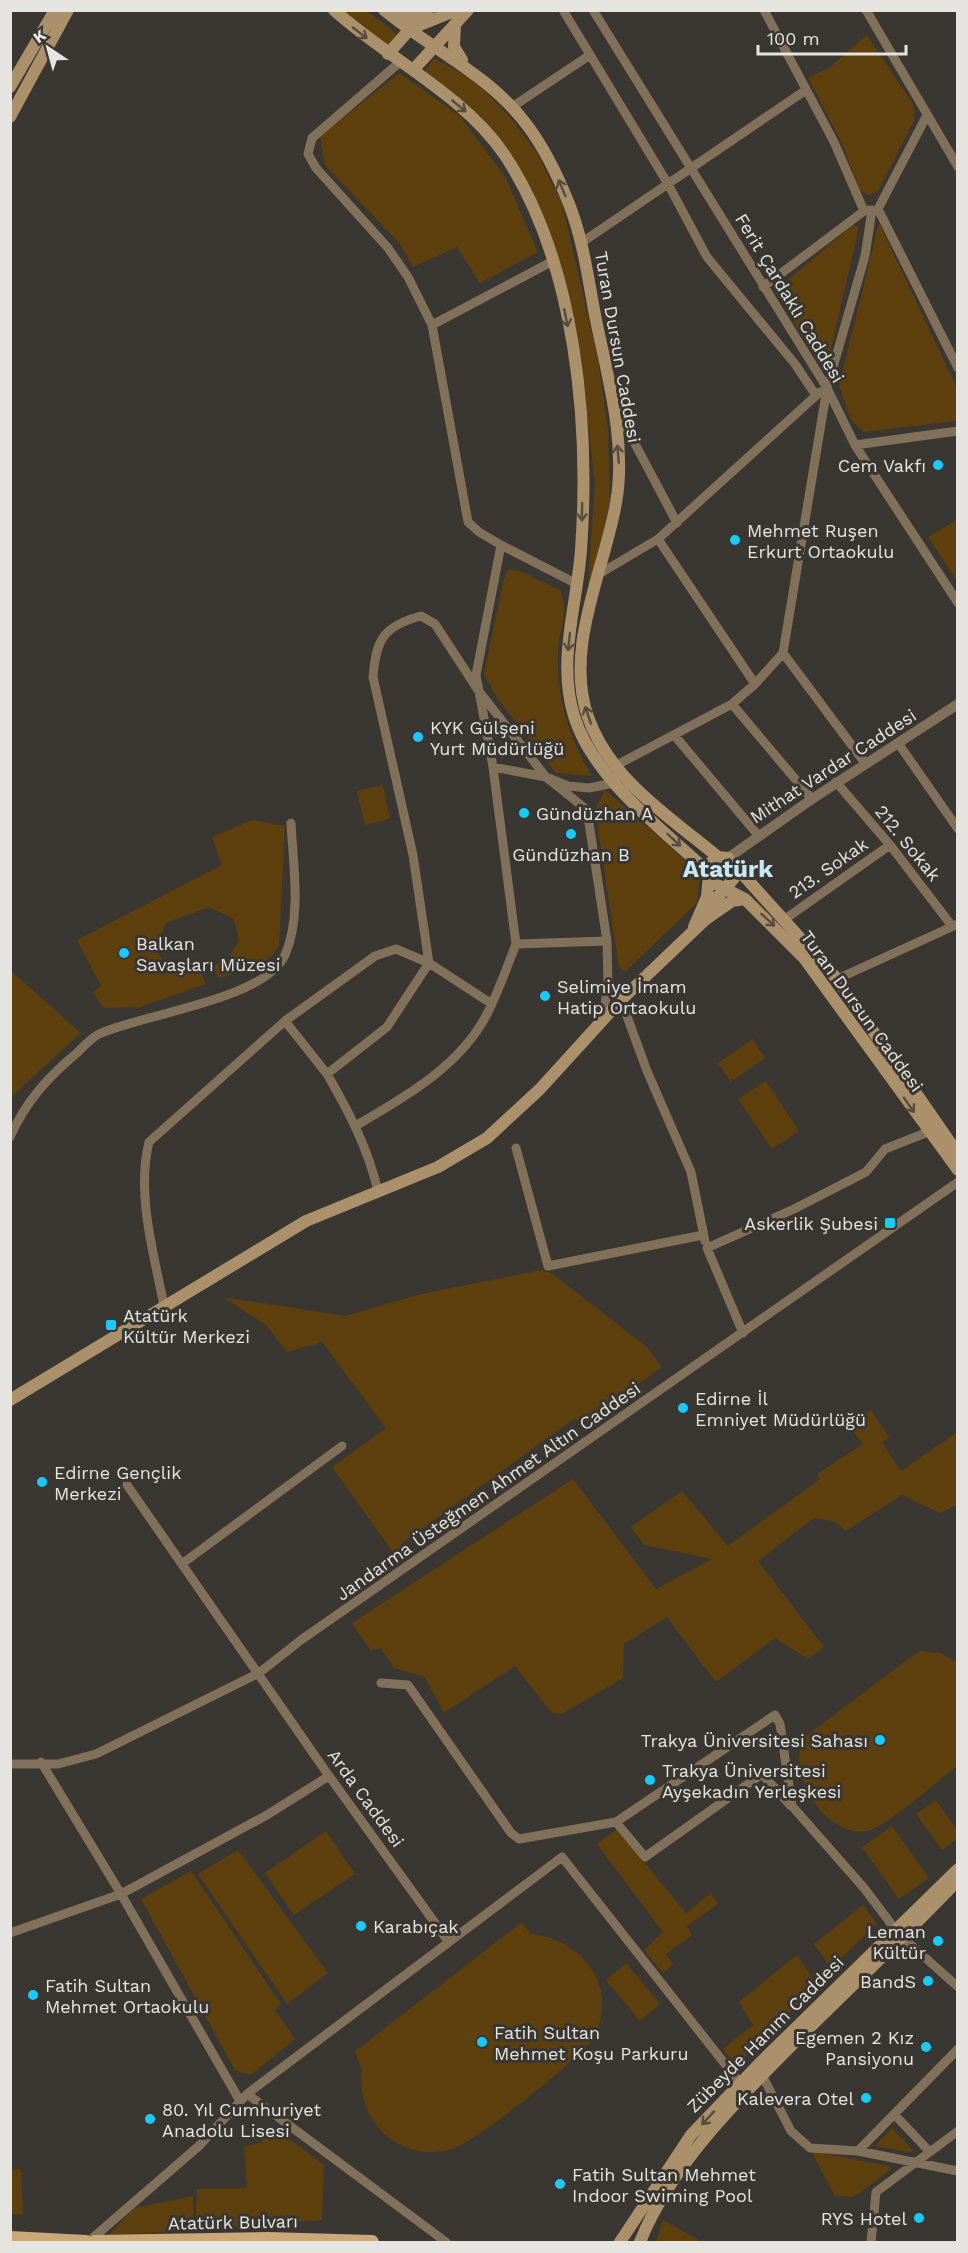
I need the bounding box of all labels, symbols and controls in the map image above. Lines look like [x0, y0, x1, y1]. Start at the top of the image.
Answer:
north arrow [18, 18, 78, 78]
scale bar [758, 18, 906, 56]
text: K [29, 25, 50, 47]
one-way arrow [352, 26, 368, 39]
text: 100 m [767, 28, 820, 49]
one-way arrow [451, 99, 466, 113]
one-way arrow [556, 179, 567, 197]
street label: Ferit Çardaklı Caddesi [731, 210, 849, 386]
street label: Turan Dursun Caddesi [591, 250, 645, 444]
one-way arrow [561, 308, 572, 328]
one-way arrow [613, 445, 624, 465]
place label: Cem Vakfı [838, 455, 926, 476]
marker: Cem Vakfı [931, 458, 945, 472]
one-way arrow [576, 502, 588, 522]
place label: Mehmet Ruşen Erkurt Ortaokulu [747, 520, 894, 562]
marker: Mehmet Ruşen Erkurt Ortaokulu [728, 533, 742, 547]
one-way arrow [563, 631, 574, 651]
street label: Mithat Vardar Caddesi [746, 704, 920, 828]
one-way arrow [581, 706, 592, 724]
place label: KYK Gülşeni Yurt Müdürlüğü [430, 717, 564, 759]
marker: KYK Gülşeni Yurt Müdürlüğü [411, 730, 425, 744]
street label: 212. Sokak [871, 801, 945, 885]
place label: Gündüzhan A [536, 803, 653, 824]
marker: Gündüzhan A [517, 806, 531, 820]
marker: Gündüzhan B [564, 827, 578, 841]
one-way arrow [667, 833, 682, 847]
street label: 213. Sokak [784, 833, 872, 903]
place label: Gündüzhan B [512, 844, 630, 865]
district label: Atatürk [683, 855, 773, 883]
one-way arrow [761, 913, 776, 927]
street label: Turan Dursun Caddesi [796, 926, 928, 1096]
place label: Balkan Savaşları Müzesi [136, 933, 280, 975]
marker: Balkan Savaşları Müzesi [117, 946, 131, 960]
place label: Selimiye İmam Hatip Ortaokulu [557, 976, 696, 1018]
marker: Selimiye İmam Hatip Ortaokulu [538, 989, 552, 1003]
one-way arrow [903, 1096, 915, 1112]
place label: Askerlik Şubesi [744, 1213, 878, 1234]
marker: Askerlik Şubesi [883, 1216, 897, 1230]
place label: Atatürk Kültür Merkezi [123, 1305, 250, 1347]
marker: Atatürk Kültür Merkezi [104, 1318, 118, 1332]
street label: Jandarma Üsteğmen Ahmet Altın Caddesi [332, 1377, 644, 1605]
place label: Edirne İl Emniyet Müdürlüğü [695, 1388, 866, 1430]
marker: Edirne İl Emniyet Müdürlüğü [676, 1401, 690, 1415]
place label: Edirne Gençlik Merkezi [54, 1462, 181, 1504]
marker: Edirne Gençlik Merkezi [35, 1475, 49, 1489]
place label: Trakya Üniversitesi Sahası [641, 1730, 868, 1751]
marker: Trakya Üniversitesi Sahası [873, 1733, 887, 1747]
street label: Arda Caddesi [323, 1745, 409, 1851]
place label: Trakya Üniversitesi Ayşekadın Yerleşkesi [662, 1760, 841, 1802]
marker: Trakya Üniversitesi Ayşekadın Yerleşkesi [643, 1773, 657, 1787]
place label: Karabıçak [373, 1916, 459, 1937]
marker: Karabıçak [354, 1919, 368, 1933]
place label: Leman Kültür [867, 1921, 926, 1963]
marker: Leman Kültür [931, 1934, 945, 1948]
street label: Zübeyde Hanım Caddesi [682, 1951, 848, 2117]
place label: BandS [860, 1971, 916, 1992]
marker: BandS [921, 1974, 935, 1988]
place label: Fatih Sultan Mehmet Ortaokulu [45, 1975, 209, 2017]
marker: Fatih Sultan Mehmet Ortaokulu [26, 1988, 40, 2002]
place label: Fatih Sultan Mehmet Koşu Parkuru [494, 2022, 689, 2064]
place label: Egemen 2 Kız Pansiyonu [795, 2027, 914, 2069]
marker: Fatih Sultan Mehmet Koşu Parkuru [475, 2035, 489, 2049]
marker: Egemen 2 Kız Pansiyonu [919, 2040, 933, 2054]
place label: Kalevera Otel [737, 2088, 854, 2109]
marker: Kalevera Otel [859, 2091, 873, 2105]
place label: 80. Yıl Cumhuriyet Anadolu Lisesi [162, 2099, 321, 2141]
one-way arrow [700, 2110, 715, 2125]
marker: 80. Yıl Cumhuriyet Anadolu Lisesi [143, 2112, 157, 2126]
place label: Fatih Sultan Mehmet Indoor Swiming Pool [572, 2164, 756, 2206]
marker: Fatih Sultan Mehmet Indoor Swiming Pool [553, 2177, 567, 2191]
place label: RYS Hotel [821, 2208, 907, 2229]
street label: Atatürk Bulvarı [168, 2210, 298, 2234]
marker: RYS Hotel [912, 2211, 926, 2225]

